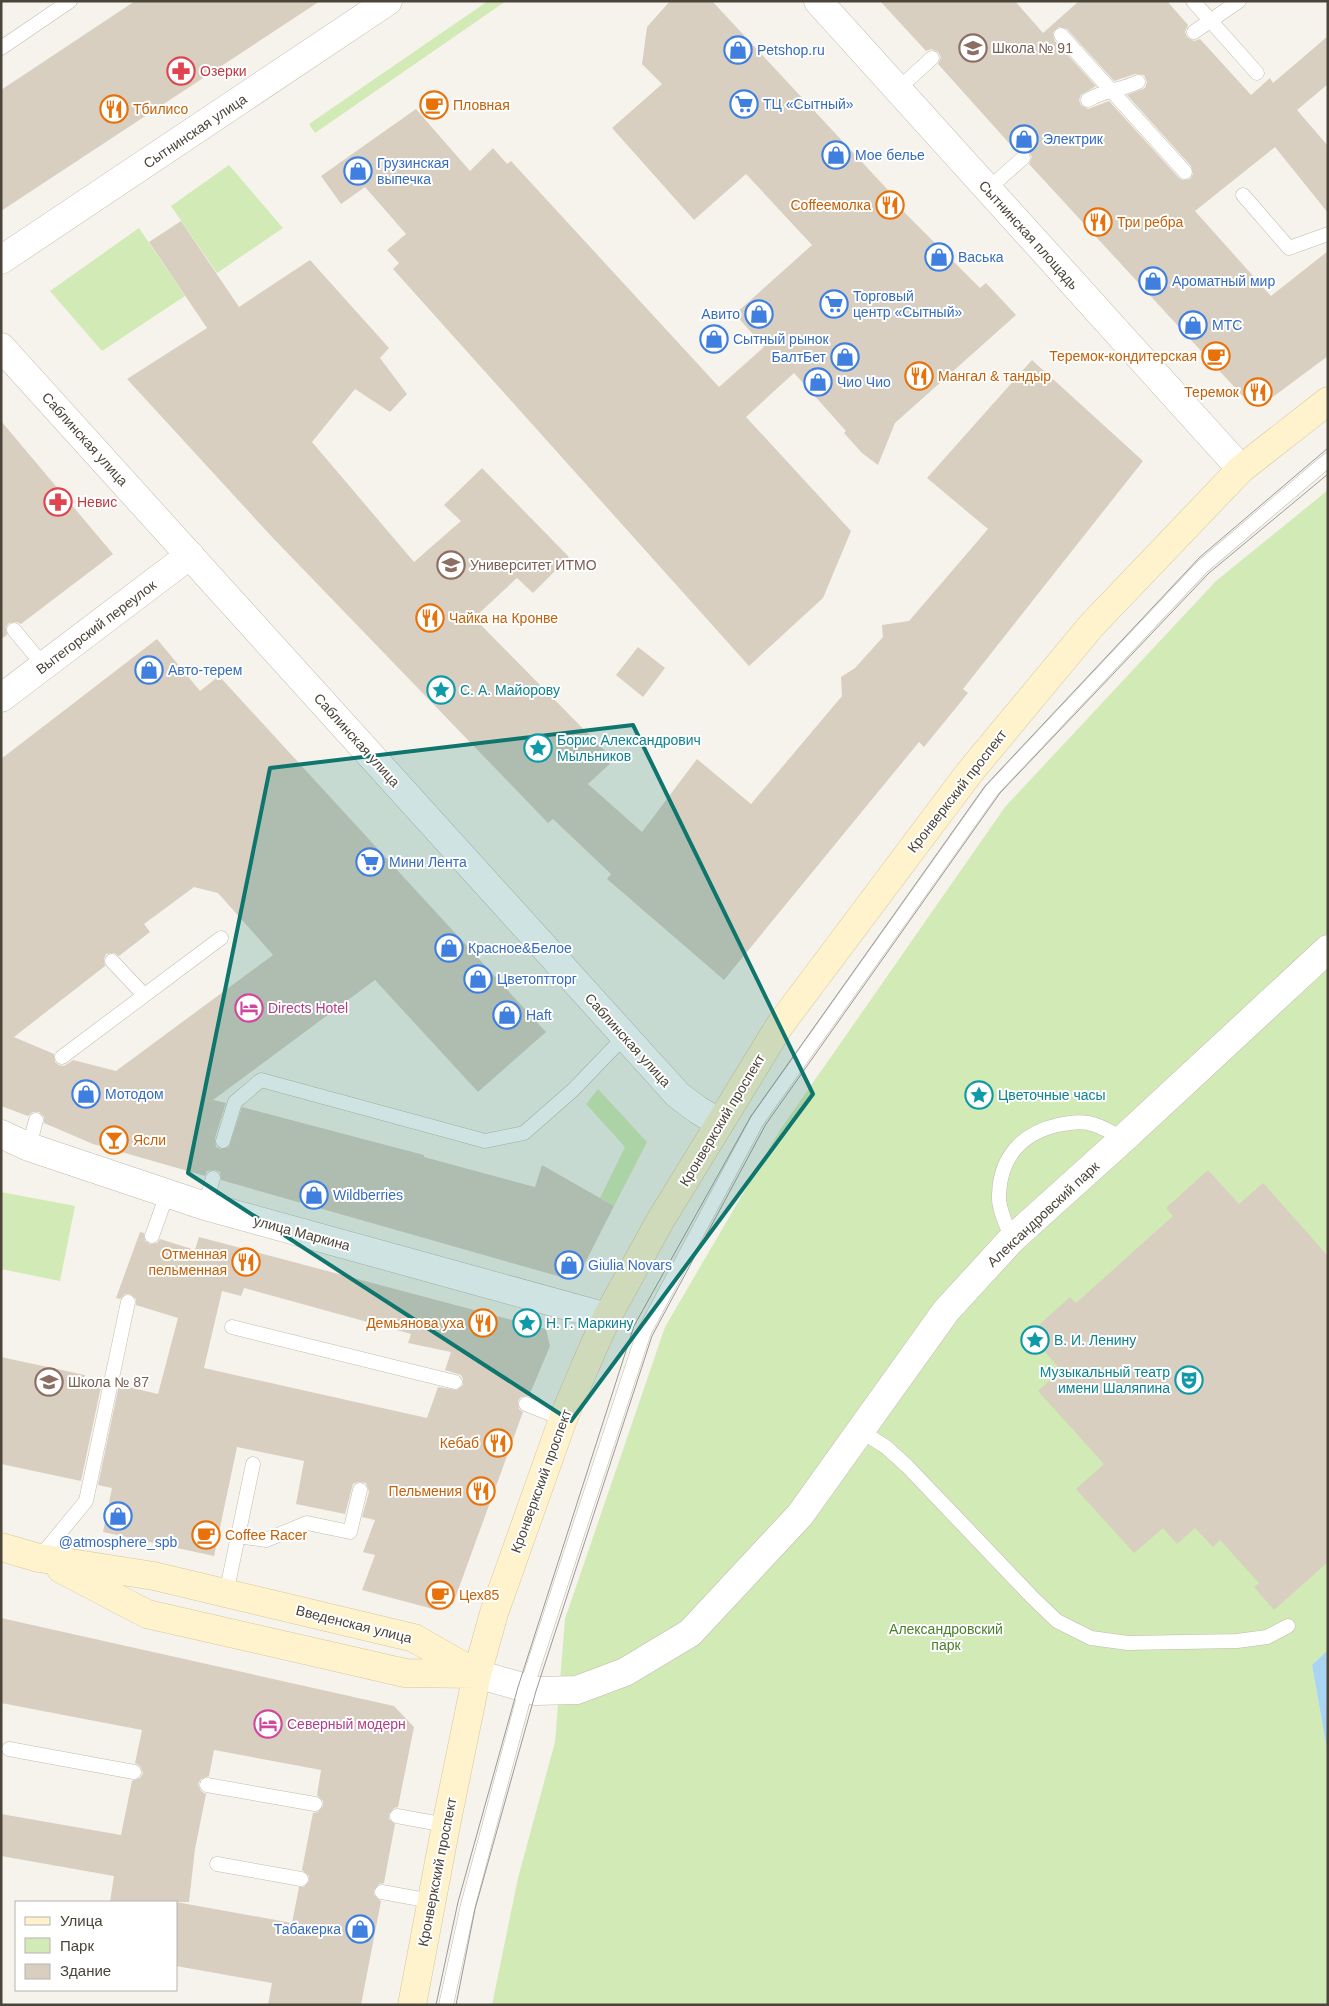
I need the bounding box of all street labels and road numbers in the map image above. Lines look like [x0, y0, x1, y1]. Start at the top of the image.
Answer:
street label: Сытнинская улица [140, 90, 250, 171]
street label: Сытнинская площадь [976, 177, 1082, 293]
street label: Саблинская улица [39, 389, 131, 489]
street label: Вытегорский переулок [33, 576, 160, 677]
street label: Саблинская улица [311, 690, 403, 790]
street label: Кронверкский проспект [904, 726, 1010, 856]
street label: Саблинская улица [582, 990, 674, 1090]
street label: Кронверкский проспект [676, 1050, 768, 1189]
street label: Александровский парк [984, 1157, 1103, 1270]
street label: улица Маркина [252, 1212, 352, 1254]
street label: Кронверкский проспект [508, 1407, 575, 1555]
street label: Введенская улица [294, 1602, 414, 1646]
street label: Кронверкский проспект [415, 1796, 459, 1948]

